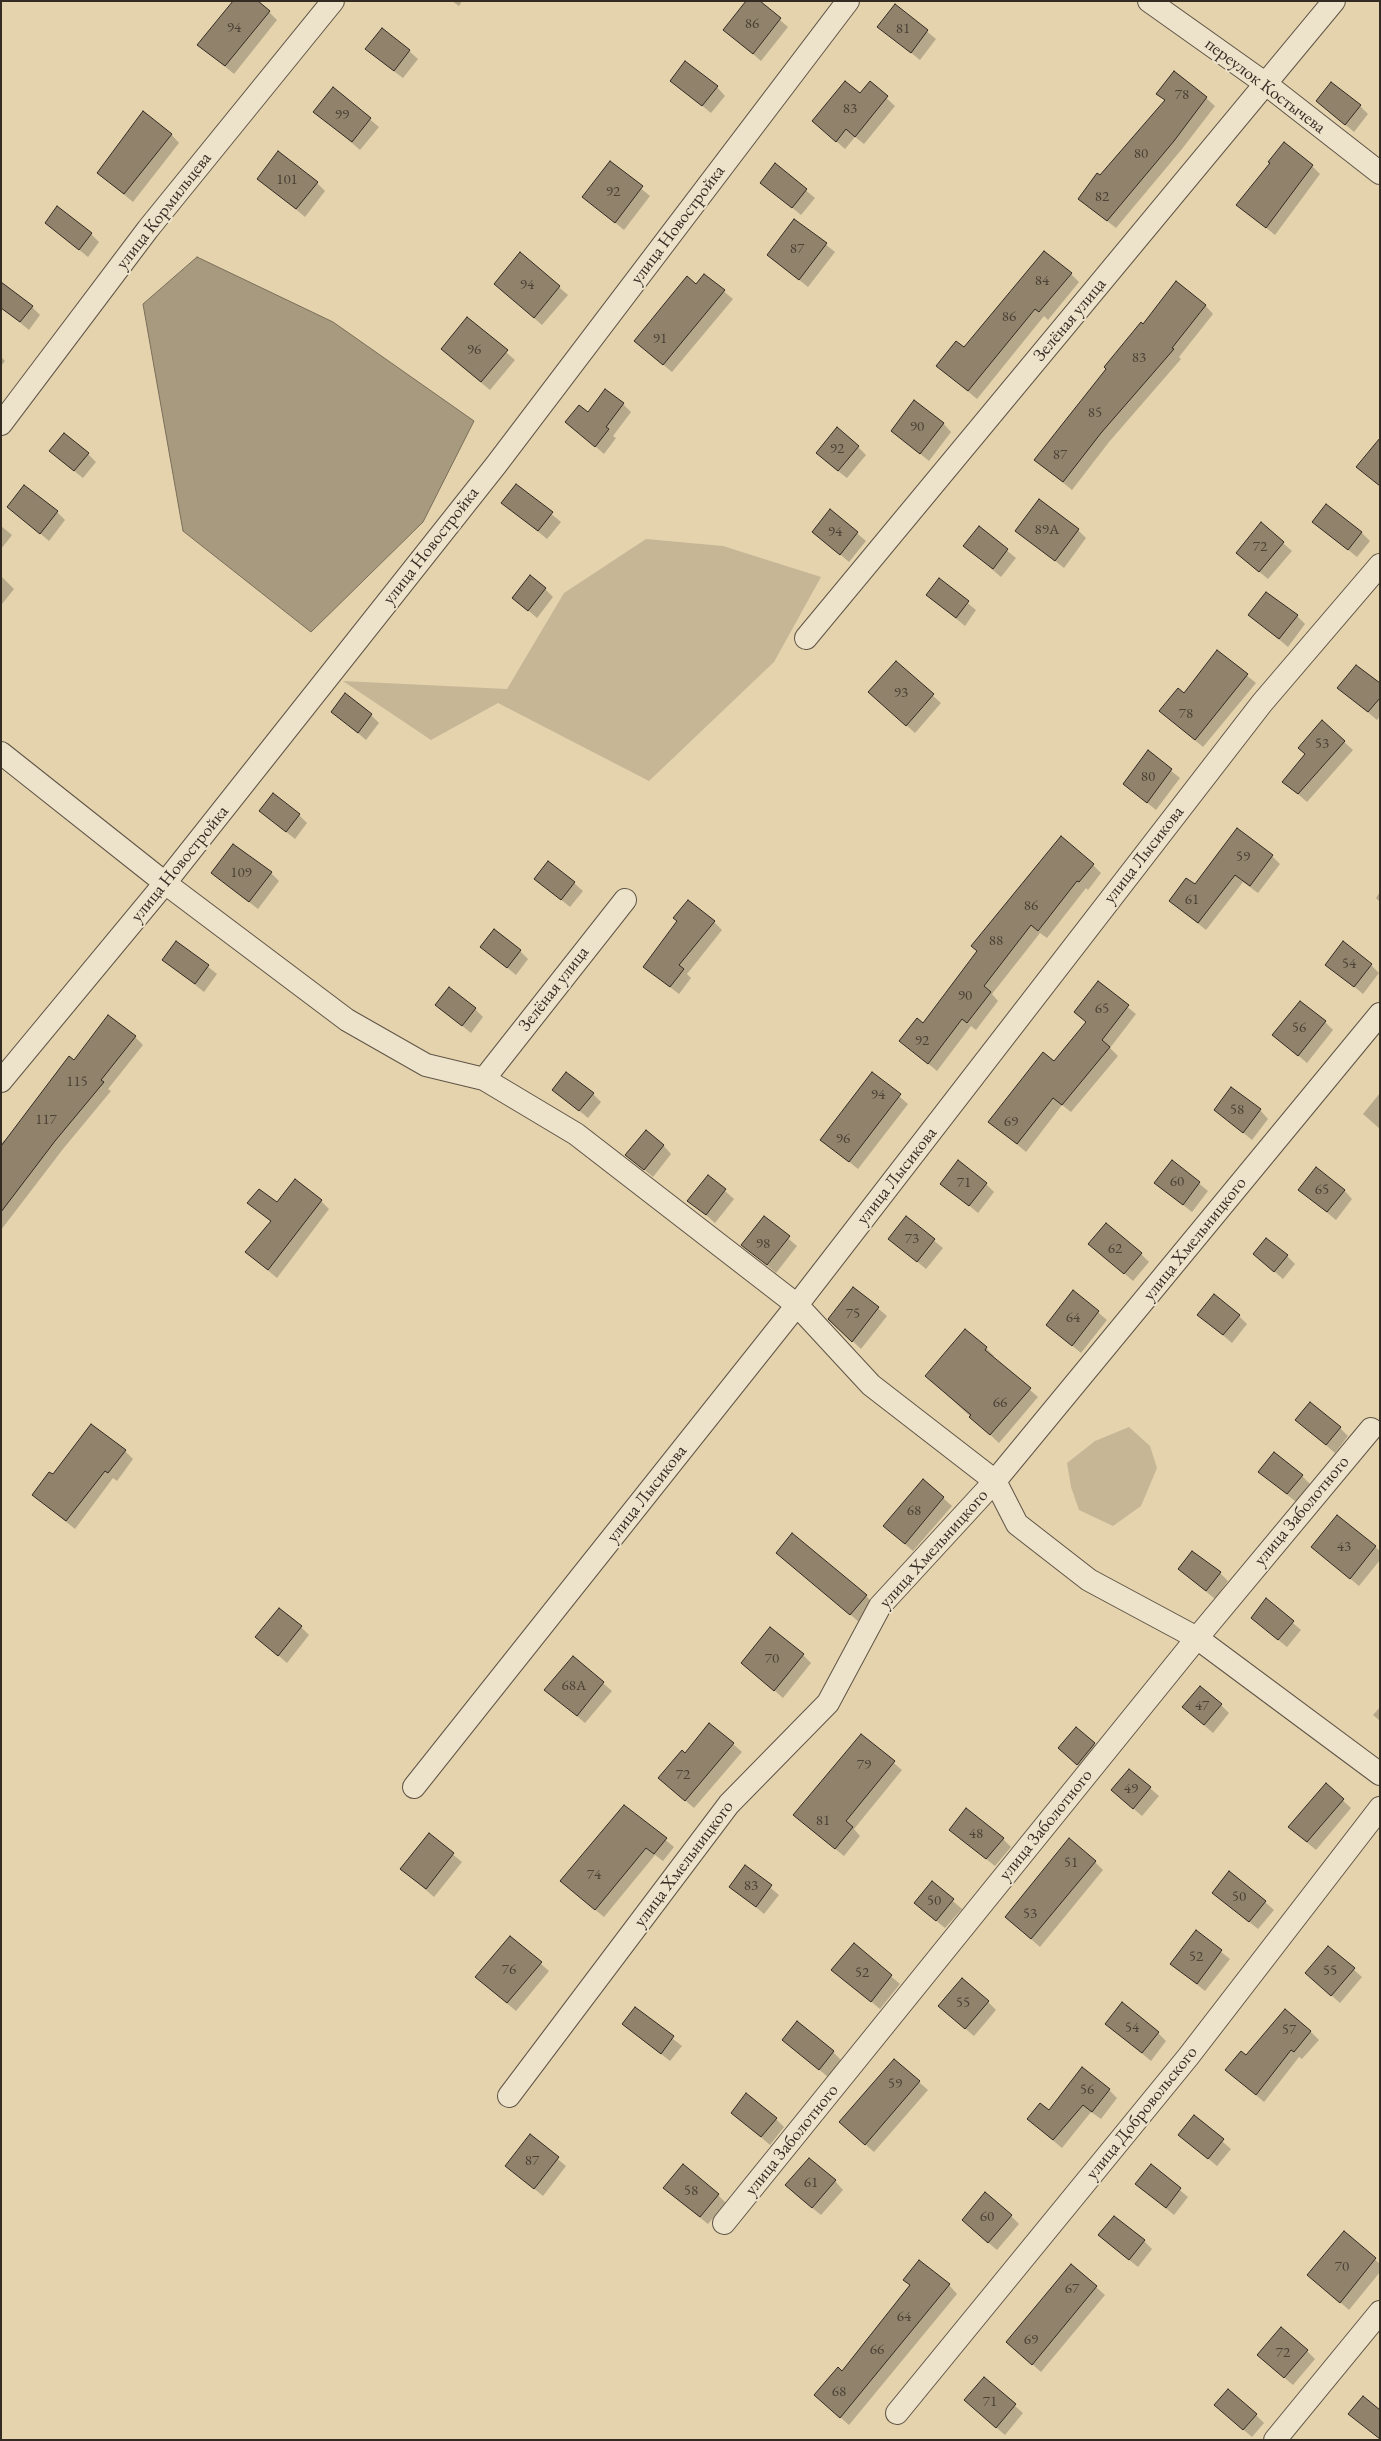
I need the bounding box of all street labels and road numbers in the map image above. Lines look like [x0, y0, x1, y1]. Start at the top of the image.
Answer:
street label: переулок Костычева [1200, 34, 1330, 138]
street label: улица Кормильцева [112, 148, 216, 274]
street label: улица Новостройка [626, 161, 730, 289]
street label: Зелёная улица [1029, 274, 1111, 366]
street label: улица Новостройка [378, 483, 484, 609]
street label: улица Новостройка [126, 801, 234, 927]
street label: улица Лысикова [1099, 802, 1189, 908]
street label: Зелёная улица [514, 942, 594, 1036]
street label: улица Лысикова [852, 1123, 942, 1229]
street label: улица Хмельницкого [1139, 1173, 1251, 1305]
street label: улица Лысикова [602, 1441, 692, 1547]
street label: улица Заболотного [1250, 1452, 1354, 1570]
street label: улица Хмельницкого [875, 1485, 993, 1613]
street label: улица Заболотного [994, 1765, 1098, 1885]
street label: улица Хмельницкого [629, 1796, 739, 1932]
street label: улица Добровольского [1082, 2042, 1202, 2184]
street label: улица Заболотного [740, 2080, 844, 2200]

